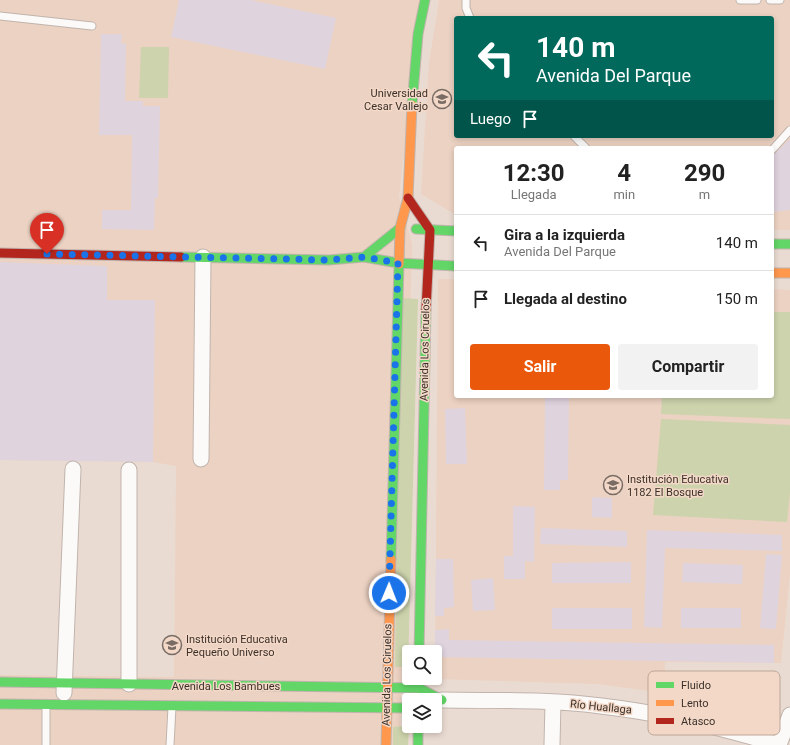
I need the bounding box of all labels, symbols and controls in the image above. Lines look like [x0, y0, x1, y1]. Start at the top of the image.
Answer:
text: 140 m [536, 31, 615, 64]
icon: left [470, 32, 522, 84]
text: Avenida Del Parque [536, 65, 691, 86]
place label: Universidad Cesar Vallejo [364, 87, 428, 113]
school or university icon: Universidad Cesar Vallejo [431, 88, 453, 110]
icon: arrive [519, 108, 541, 130]
text: Luego [470, 110, 511, 128]
text: 12:30 [503, 159, 565, 187]
text: 4 [617, 159, 631, 187]
text: 290 [684, 159, 725, 187]
text: Llegada [511, 187, 557, 202]
text: min [613, 187, 635, 202]
text: m [699, 187, 710, 202]
pin [30, 213, 64, 254]
icon: arrive [36, 219, 58, 241]
text: Gira a la izquierda [504, 226, 625, 244]
icon: left [470, 232, 492, 254]
text: 140 m [716, 234, 758, 252]
text: Avenida Del Parque [504, 244, 616, 259]
icon: arrive [470, 288, 492, 310]
text: Llegada al destino [504, 290, 627, 308]
text: 150 m [716, 290, 758, 308]
street label: Avenida Los Ciruelos [418, 298, 432, 401]
button: Salir [470, 344, 610, 390]
button: Compartir [618, 344, 758, 390]
place label: Institución Educativa 1182 El Bosque [627, 473, 729, 499]
school or university icon: Institución Educativa 1182 El Bosque [602, 474, 624, 496]
position arrow [368, 572, 410, 614]
street label: Avenida Los Ciruelos [380, 623, 394, 726]
place label: Institución Educativa Pequeño Universo [186, 633, 288, 659]
school or university icon: Institución Educativa Pequeño Universo [161, 634, 183, 656]
map controls [402, 645, 442, 733]
button: search [402, 645, 442, 685]
legend [648, 671, 780, 735]
text: Fluido [681, 679, 711, 692]
street label: Avenida Los Bambues [172, 680, 281, 693]
button: layers [402, 693, 442, 733]
street label: Río Huallaga [570, 697, 632, 717]
text: Lento [681, 697, 709, 710]
text: Atasco [681, 715, 715, 728]

